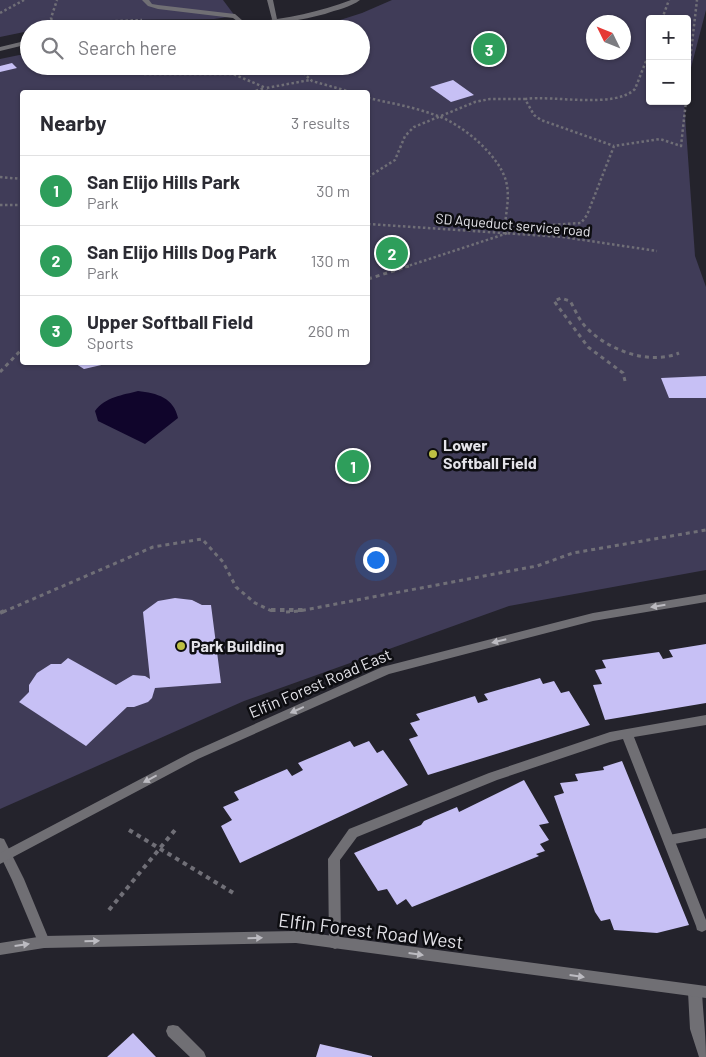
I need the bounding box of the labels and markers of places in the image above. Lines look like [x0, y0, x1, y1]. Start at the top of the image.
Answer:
pin: 3 [473, 30, 505, 68]
pin: 2 [376, 234, 408, 272]
place label: Lower Softball Field [443, 435, 537, 472]
pin: 1 [337, 447, 369, 485]
marker: Lower Softball Field [427, 448, 439, 460]
place label: Park Building [191, 636, 284, 655]
marker: Park Building [175, 640, 187, 652]

